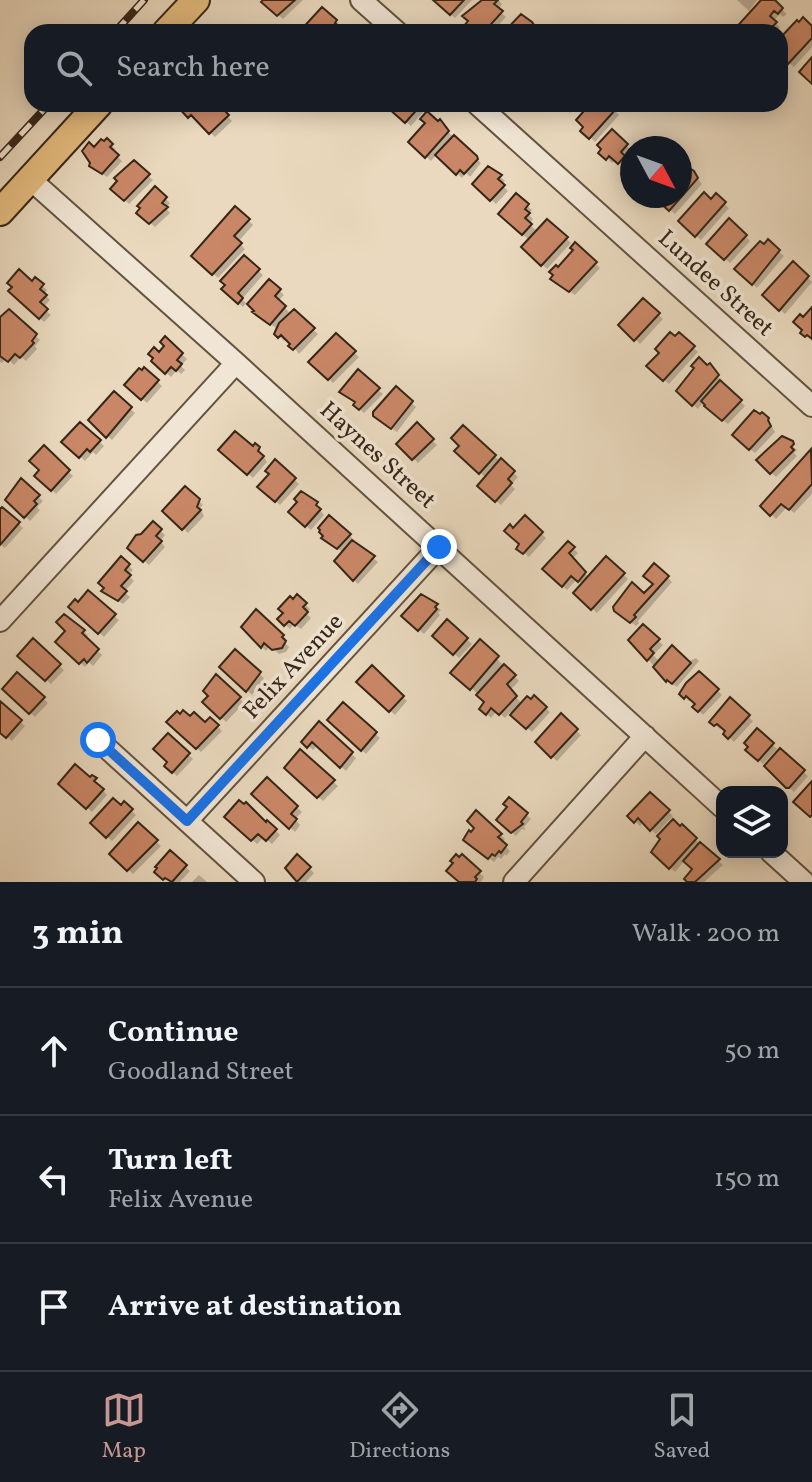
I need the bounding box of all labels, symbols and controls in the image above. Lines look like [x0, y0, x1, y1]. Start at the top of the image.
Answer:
search box [24, 24, 788, 112]
icon: search [52, 46, 96, 90]
text: Search here [116, 47, 270, 89]
north arrow [620, 136, 692, 208]
street label: Lundee Street [650, 223, 780, 345]
street label: Haynes Street [311, 395, 443, 517]
route end [421, 529, 457, 565]
street label: Felix Avenue [236, 606, 352, 728]
route start [80, 722, 116, 758]
map controls [716, 786, 788, 858]
button: layers [716, 786, 788, 858]
text: 3 min [32, 911, 123, 958]
text: Walk · 200 m [632, 916, 780, 952]
text: Continue [108, 1012, 239, 1054]
icon: ahead [32, 1029, 76, 1073]
text: 50 m [724, 1033, 780, 1069]
text: Goodland Street [108, 1054, 294, 1090]
text: Turn left [108, 1140, 232, 1182]
icon: left [32, 1157, 76, 1201]
text: 150 m [714, 1161, 780, 1197]
text: Felix Avenue [108, 1182, 253, 1218]
icon: arrive [32, 1285, 76, 1329]
text: Arrive at destination [108, 1286, 402, 1328]
tab: Map [102, 1388, 146, 1467]
tab: Directions [349, 1388, 450, 1467]
tab: Saved [654, 1388, 710, 1467]

